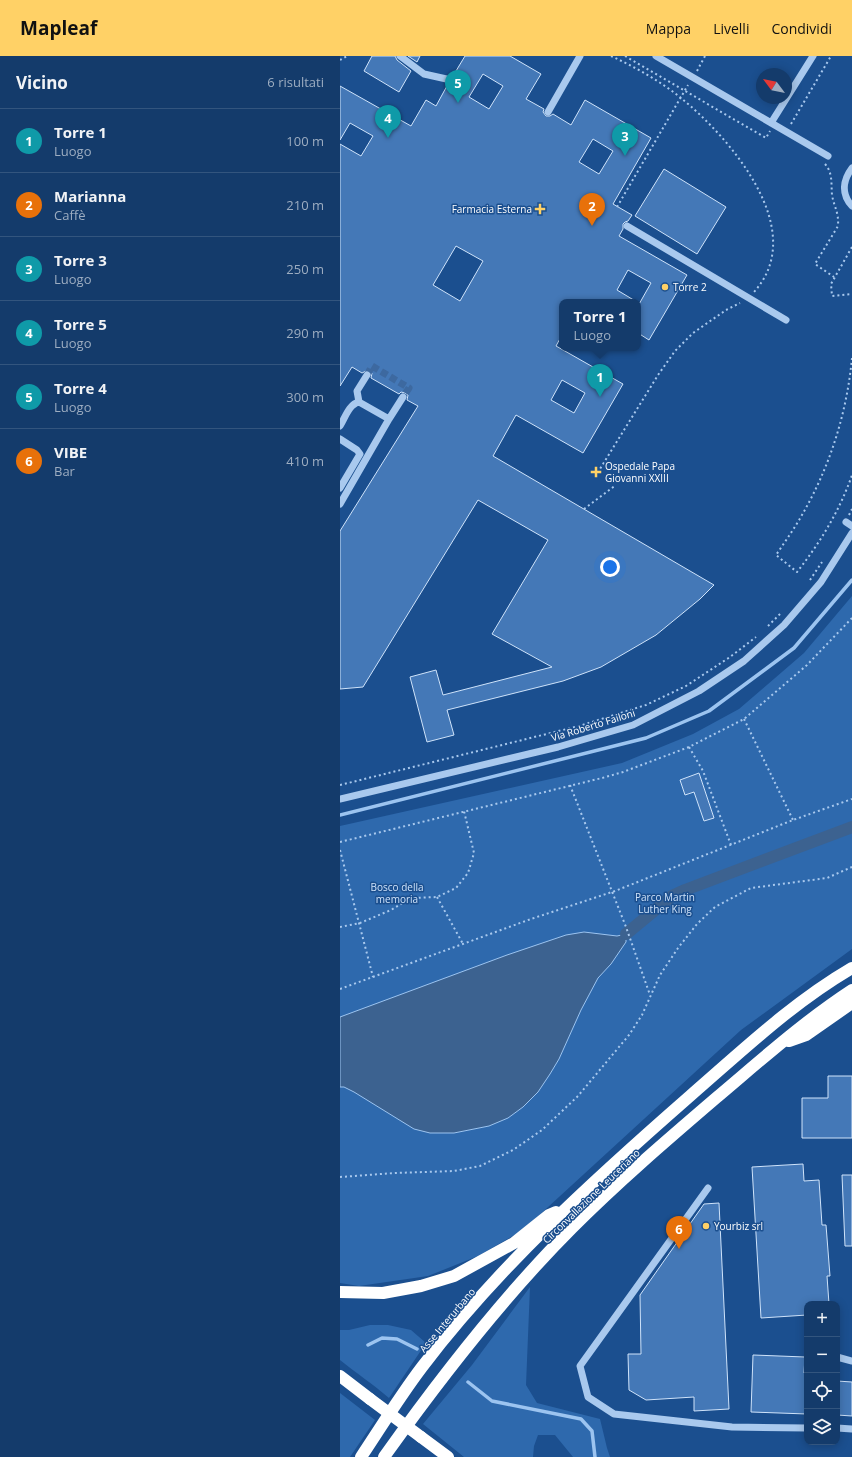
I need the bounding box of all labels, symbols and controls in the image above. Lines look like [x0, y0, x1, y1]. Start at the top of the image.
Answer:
text: Mapleaf [20, 15, 97, 41]
text: Mappa [646, 19, 691, 38]
text: Livelli [713, 19, 749, 38]
text: Condividi [771, 19, 832, 38]
north arrow [756, 68, 792, 104]
pin: 5 [445, 70, 471, 103]
text: Vicino [16, 71, 68, 94]
text: 6 risultati [267, 73, 324, 91]
pin: 4 [375, 105, 401, 138]
text: Torre 1 [54, 122, 107, 142]
pin: 3 [612, 123, 638, 156]
text: 1 [25, 132, 33, 150]
text: 100 m [286, 132, 324, 150]
text: Luogo [54, 142, 91, 160]
text: Marianna [54, 186, 126, 206]
pin: 2 [579, 193, 605, 226]
text: 2 [25, 196, 33, 214]
text: 210 m [286, 196, 324, 214]
place label: Farmacia Esterna [452, 202, 532, 216]
marker: Farmacia Esterna [535, 204, 545, 214]
text: Caffè [54, 206, 85, 224]
text: Torre 3 [54, 250, 107, 270]
text: 3 [25, 260, 33, 278]
text: 250 m [286, 260, 324, 278]
text: Luogo [54, 270, 91, 288]
place label: Torre 2 [673, 280, 707, 294]
marker: Torre 2 [660, 282, 670, 292]
popup [559, 299, 641, 351]
text: Torre 1 [574, 306, 626, 326]
text: Torre 5 [54, 314, 107, 334]
text: 4 [25, 324, 33, 342]
text: 290 m [286, 324, 324, 342]
text: Luogo [574, 326, 611, 344]
text: Luogo [54, 334, 91, 352]
pin: 1 [587, 364, 613, 397]
text: Torre 4 [54, 378, 107, 398]
text: 5 [25, 388, 33, 406]
text: 300 m [286, 388, 324, 406]
text: Luogo [54, 398, 91, 416]
text: VIBE [54, 442, 87, 462]
text: 6 [25, 452, 33, 470]
text: 410 m [286, 452, 324, 470]
place label: Ospedale Papa Giovanni XXIII [605, 459, 675, 485]
text: Bar [54, 462, 75, 480]
marker: Ospedale Papa Giovanni XXIII [590, 466, 602, 478]
your location [600, 557, 620, 577]
street label: Via Roberto Failoni [549, 706, 637, 744]
park label: Bosco della memoria [371, 880, 423, 906]
park label: Parco Martin Luther King [635, 890, 695, 916]
street label: Circonvallazione Leuceriano [539, 1146, 643, 1246]
pin: 6 [666, 1216, 692, 1249]
place label: Yourbiz srl [714, 1219, 763, 1233]
marker: Yourbiz srl [701, 1221, 711, 1231]
street label: Asse Interurbano [416, 1285, 478, 1355]
map controls [804, 1301, 840, 1445]
button: + [804, 1301, 840, 1337]
button: − [804, 1337, 840, 1373]
button: locate [804, 1373, 840, 1409]
button: layers [804, 1409, 840, 1445]

